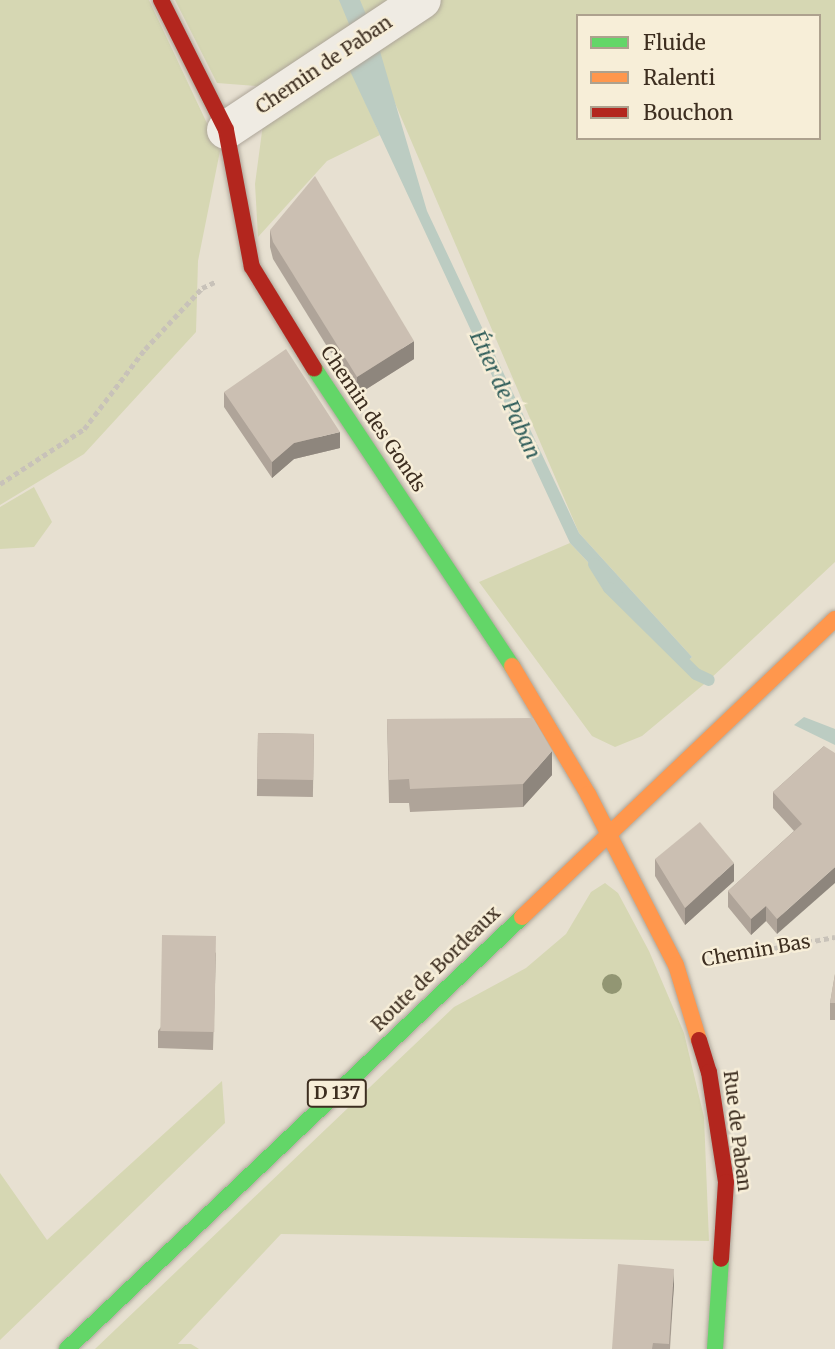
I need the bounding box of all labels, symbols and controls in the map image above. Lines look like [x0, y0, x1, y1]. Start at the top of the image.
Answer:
street label: Chemin de Paban [252, 11, 396, 119]
legend [576, 14, 821, 140]
text: Fluide [643, 29, 706, 56]
text: Ralenti [643, 64, 715, 91]
text: Bouchon [643, 99, 733, 126]
water label: Étier de Paban [464, 327, 546, 463]
street label: Chemin des Gonds [316, 342, 430, 496]
street label: Route de Bordeaux [367, 902, 505, 1036]
street label: Chemin Bas [700, 930, 812, 972]
street label: Rue de Paban [718, 1069, 756, 1193]
road number: D 137 [306, 1078, 368, 1108]

